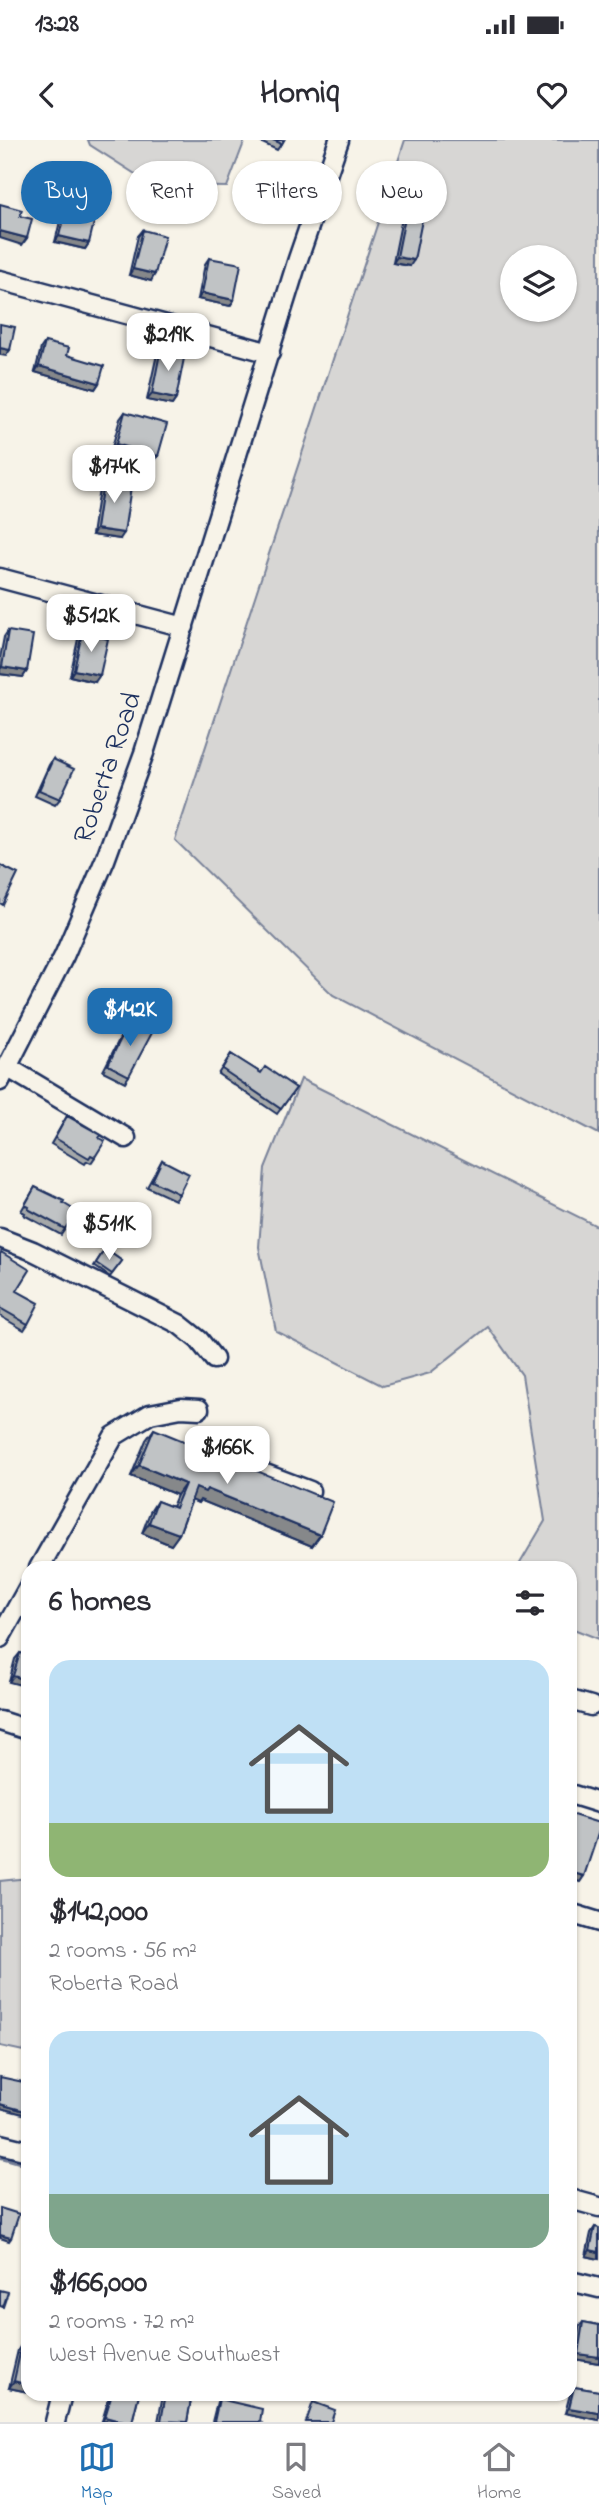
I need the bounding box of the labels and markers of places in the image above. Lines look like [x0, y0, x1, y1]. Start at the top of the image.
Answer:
pin: $219K [119, 314, 217, 373]
pin: $174K [65, 446, 163, 505]
pin: $512K [42, 594, 140, 654]
pin: $142K [81, 988, 179, 1048]
pin: $511K [60, 1202, 158, 1262]
pin: $166K [178, 1426, 276, 1486]

